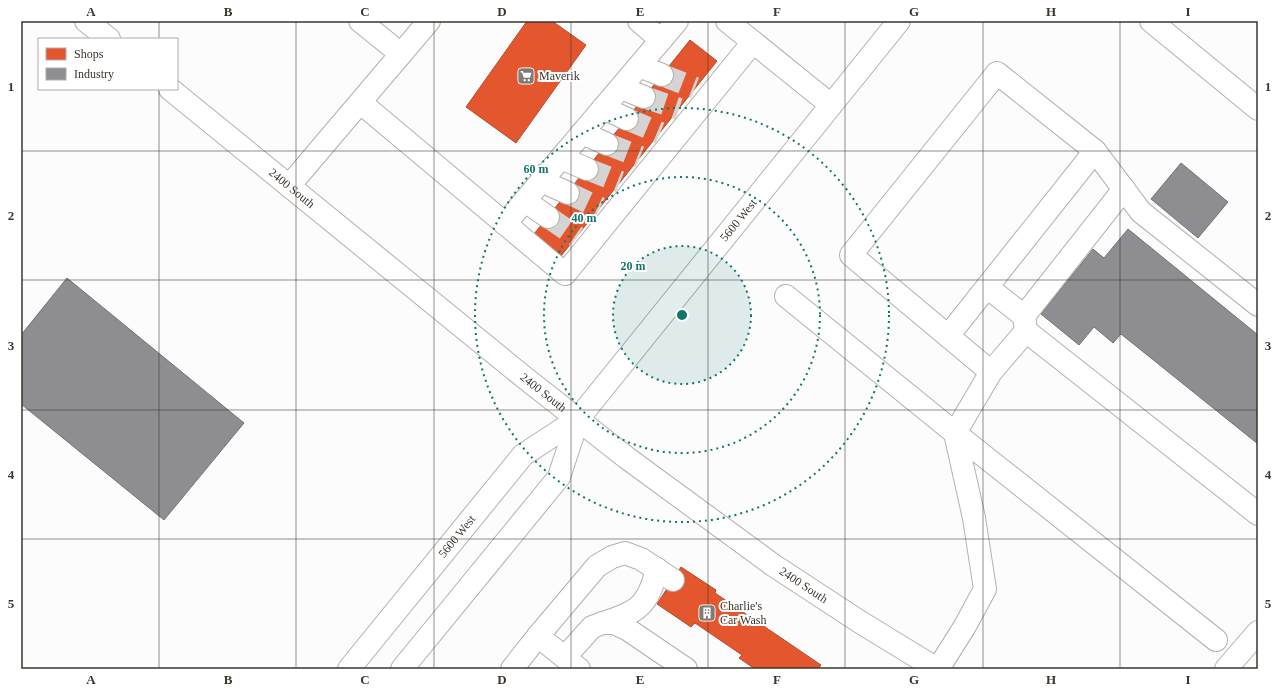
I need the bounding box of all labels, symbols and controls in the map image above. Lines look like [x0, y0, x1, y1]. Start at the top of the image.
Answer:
text: A [86, 4, 96, 19]
text: B [224, 4, 233, 19]
text: C [360, 4, 370, 19]
text: D [497, 4, 507, 19]
text: E [636, 4, 644, 19]
text: F [773, 4, 781, 19]
text: G [909, 4, 919, 19]
text: H [1046, 4, 1056, 19]
text: I [1185, 4, 1191, 19]
legend [38, 38, 178, 90]
text: Shops [74, 47, 104, 61]
supermarket icon: Maverik [516, 66, 536, 86]
text: Industry [74, 67, 114, 81]
place label: Maverik [539, 69, 580, 83]
text: 1 [8, 79, 14, 94]
text: 1 [1265, 79, 1271, 94]
text: 60 m [524, 162, 549, 176]
street label: 2400 South [266, 165, 318, 211]
street label: 5600 West [717, 196, 760, 244]
text: 2 [8, 208, 14, 223]
text: 2 [1265, 208, 1271, 223]
text: 40 m [572, 211, 597, 225]
text: 20 m [621, 259, 646, 273]
centre of rings [675, 308, 689, 322]
text: 3 [8, 338, 15, 353]
text: 3 [1265, 338, 1272, 353]
street label: 2400 South [517, 370, 569, 415]
text: 4 [8, 467, 15, 482]
text: 4 [1265, 467, 1272, 482]
street label: 5600 West [436, 512, 479, 560]
street label: 2400 South [777, 564, 830, 606]
text: 5 [8, 596, 15, 611]
text: 5 [1265, 596, 1272, 611]
place label: Charlie's Car Wash [720, 599, 766, 627]
building icon: Charlie's Car Wash [697, 603, 717, 623]
text: A [86, 672, 96, 687]
text: B [224, 672, 233, 687]
text: C [360, 672, 370, 687]
text: D [497, 672, 507, 687]
text: E [636, 672, 644, 687]
text: F [773, 672, 781, 687]
text: G [909, 672, 919, 687]
text: H [1046, 672, 1056, 687]
text: I [1185, 672, 1191, 687]

